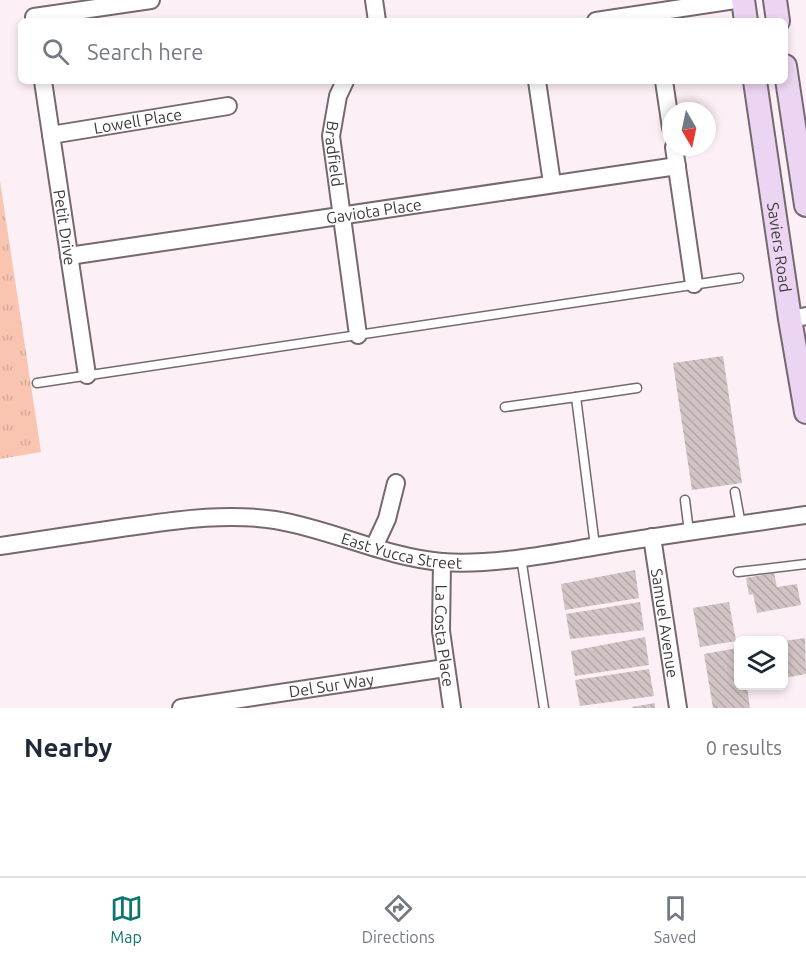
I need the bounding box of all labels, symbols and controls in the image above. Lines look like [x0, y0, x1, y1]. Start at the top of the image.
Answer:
search box [18, 18, 788, 84]
icon: search [39, 35, 72, 68]
text: Search here [87, 39, 203, 64]
north arrow [662, 102, 716, 156]
street label: Lowell Place [92, 105, 183, 137]
street label: Bradfield [322, 119, 347, 188]
street label: Petit Drive [50, 188, 79, 266]
street label: Gaviota Place [325, 195, 423, 227]
street label: Saviers Road [764, 201, 795, 293]
street label: East Yucca Street [339, 529, 463, 572]
street label: Samuel Avenue [648, 567, 682, 679]
street label: La Costa Place [432, 585, 458, 688]
map controls [734, 636, 788, 690]
button: layers [734, 636, 788, 690]
street label: Del Sur Way [288, 670, 375, 701]
text: Nearby [24, 733, 112, 762]
text: 0 results [706, 736, 782, 759]
tab: Map [110, 892, 143, 946]
tab: Directions [362, 892, 435, 946]
tab: Saved [654, 892, 696, 946]

